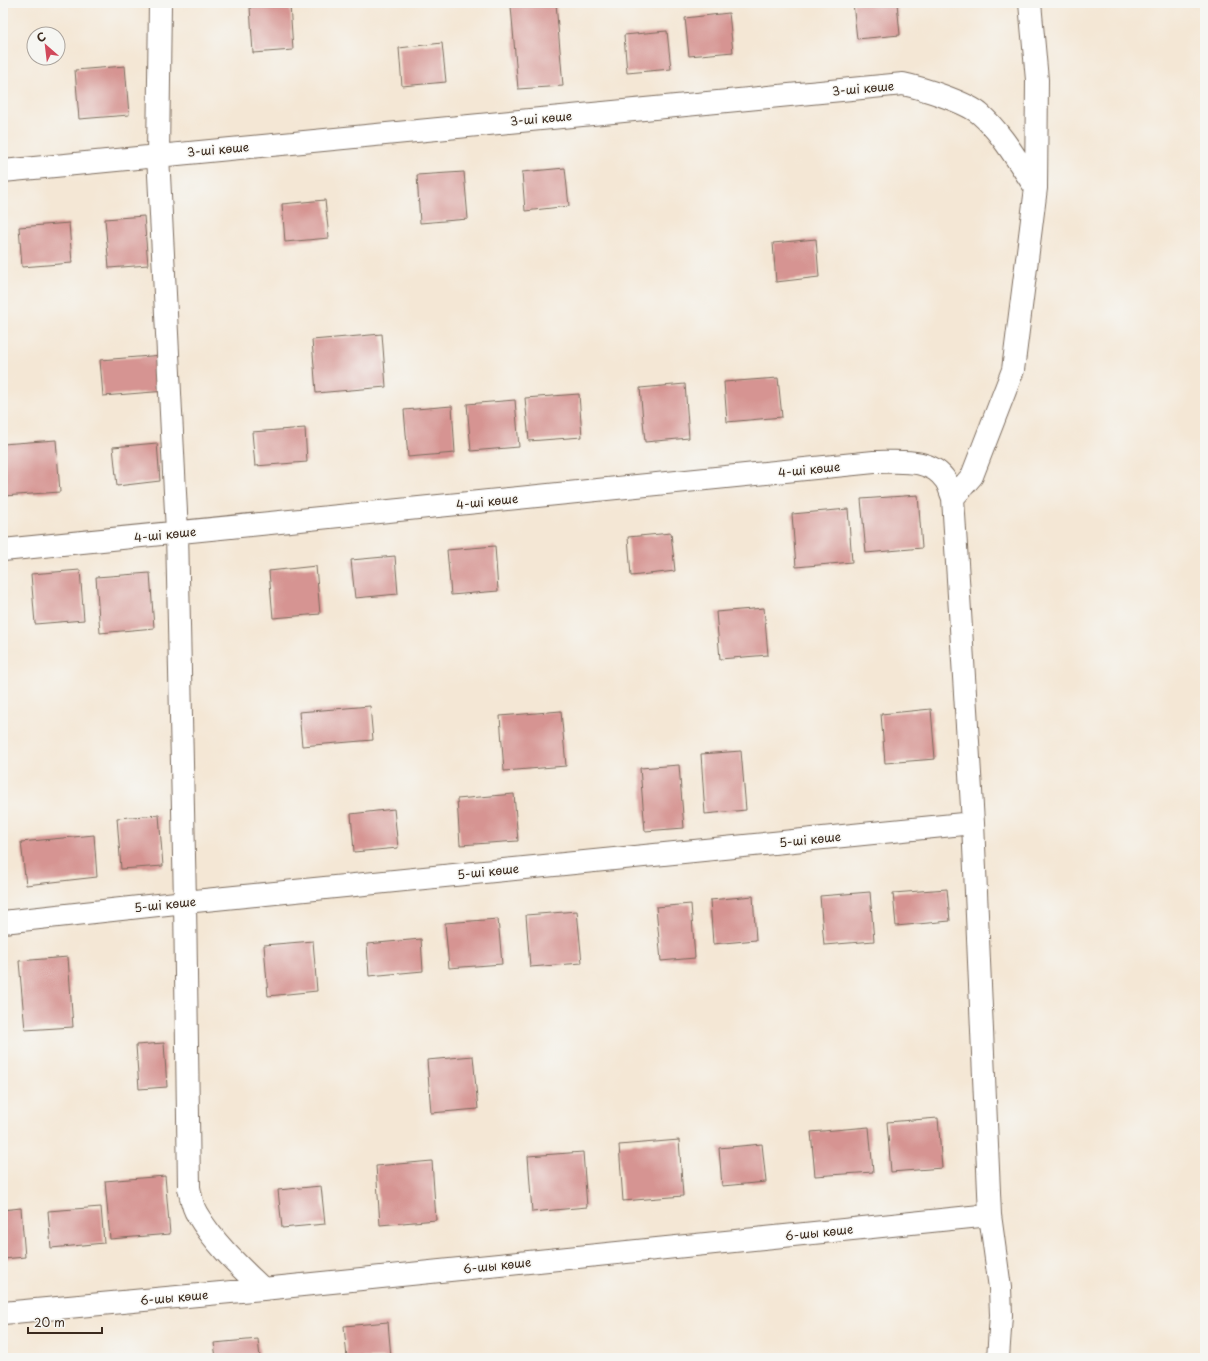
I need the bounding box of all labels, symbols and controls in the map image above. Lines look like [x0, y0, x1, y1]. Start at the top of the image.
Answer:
north arrow [26, 26, 66, 66]
text: С [33, 27, 49, 46]
street label: 3-ші көше [831, 76, 895, 100]
street label: 3-ші көше [509, 106, 573, 130]
street label: 3-ші көше [186, 137, 250, 161]
street label: 4-ші көше [777, 457, 841, 481]
street label: 4-ші көше [455, 489, 519, 513]
street label: 4-ші көше [133, 522, 197, 546]
street label: 5-ші көше [778, 827, 842, 851]
street label: 5-ші көше [456, 859, 520, 883]
street label: 5-ші көше [133, 892, 197, 916]
street label: 6-шы көше [784, 1219, 854, 1245]
street label: 6-шы көше [462, 1252, 532, 1278]
street label: 6-шы көше [139, 1285, 209, 1309]
scale bar [28, 1309, 102, 1335]
text: 20 m [34, 1313, 65, 1331]

